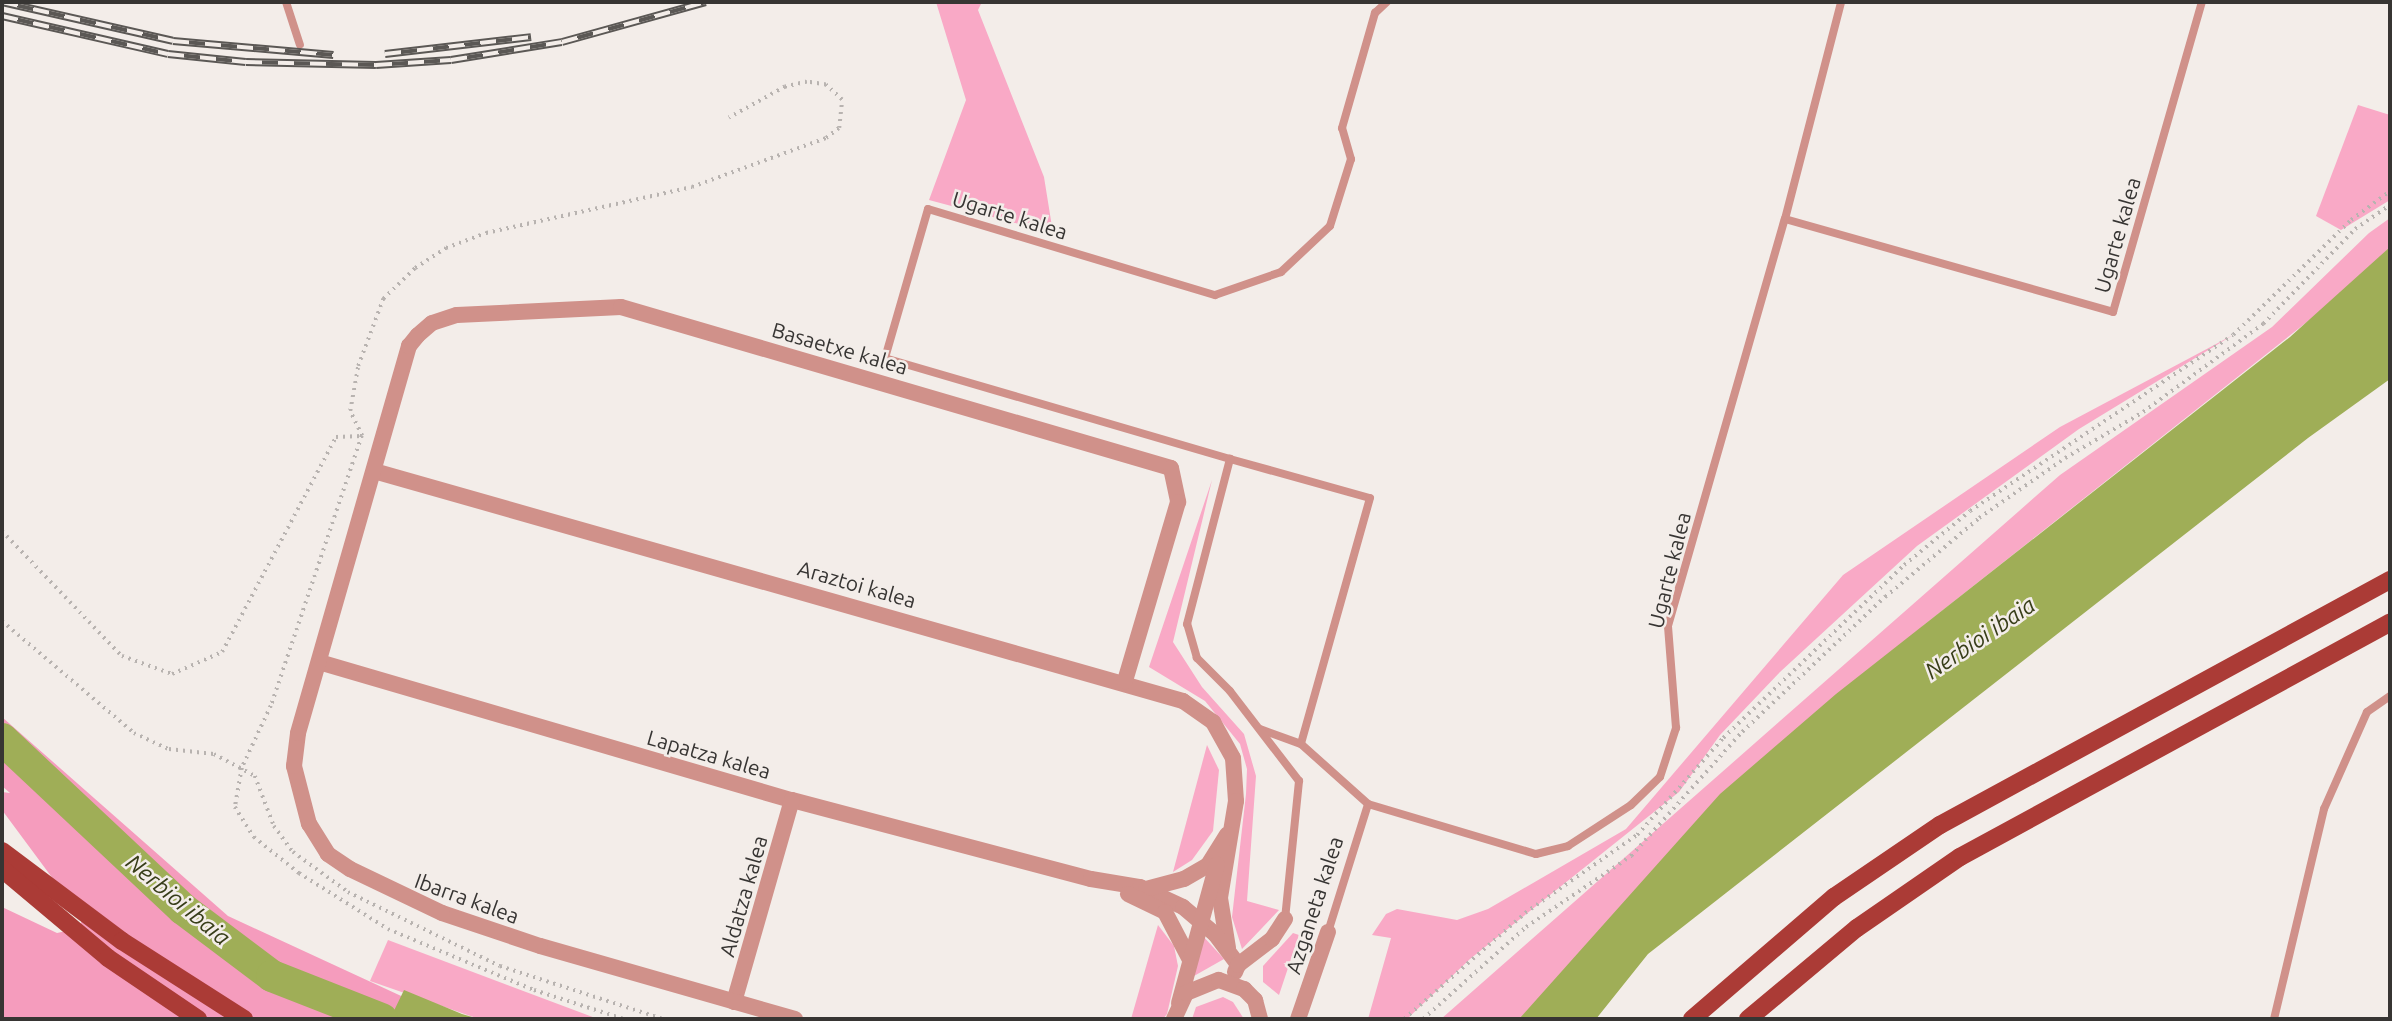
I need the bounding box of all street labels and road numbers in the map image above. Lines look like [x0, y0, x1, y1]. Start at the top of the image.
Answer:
street label: Ugarte kalea [2088, 174, 2146, 296]
street label: Ugarte kalea [949, 186, 1071, 244]
street label: Basaetxe kalea [769, 317, 911, 379]
street label: Ugarte kalea [1642, 509, 1696, 631]
street label: Araztoi kalea [795, 555, 919, 613]
street label: Lapatza kalea [644, 724, 774, 784]
street label: Aldatza kalea [714, 832, 772, 960]
street label: Azganeta kalea [1280, 833, 1348, 977]
street label: Ibarra kalea [411, 867, 523, 929]

